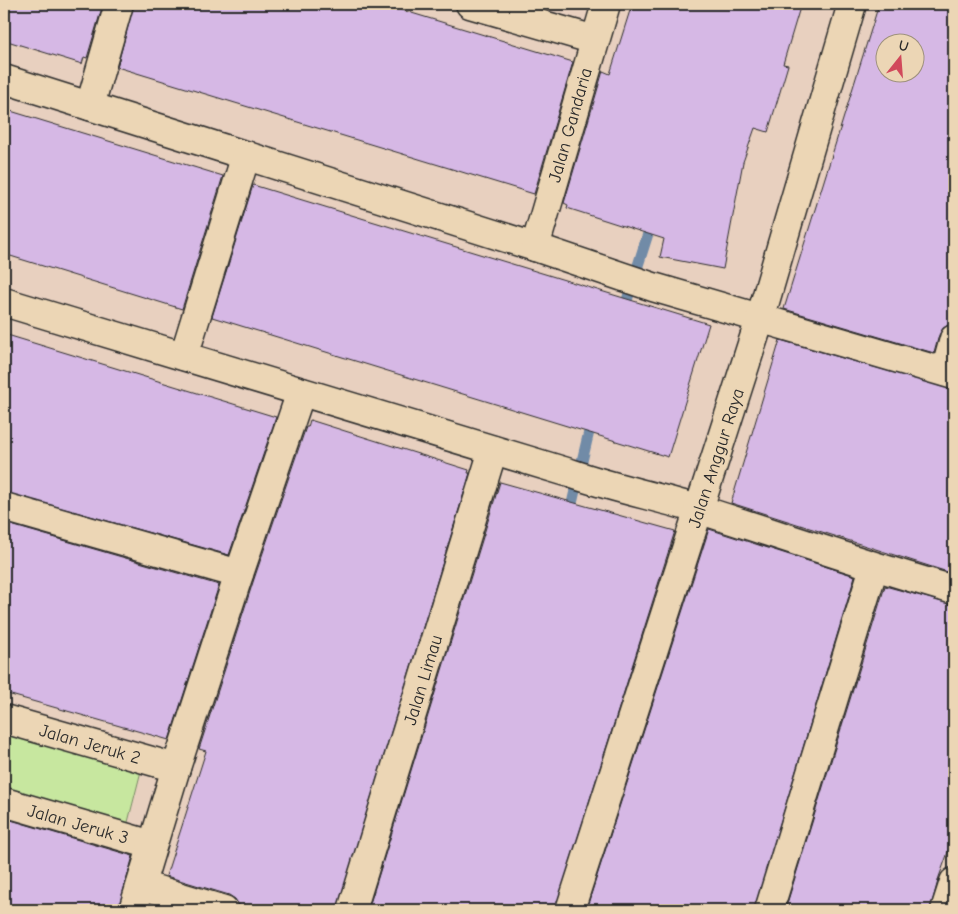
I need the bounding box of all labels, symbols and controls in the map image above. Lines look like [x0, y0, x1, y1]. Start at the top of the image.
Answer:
north arrow [876, 32, 926, 82]
text: U [897, 37, 911, 56]
street label: Jalan Gandaria [544, 65, 597, 185]
street label: Jalan Anggur Raya [684, 386, 749, 531]
street label: Jalan Limau [400, 633, 447, 728]
street label: Jalan Jeruk 2 [37, 720, 143, 769]
street label: Jalan Jeruk 3 [25, 800, 131, 849]

